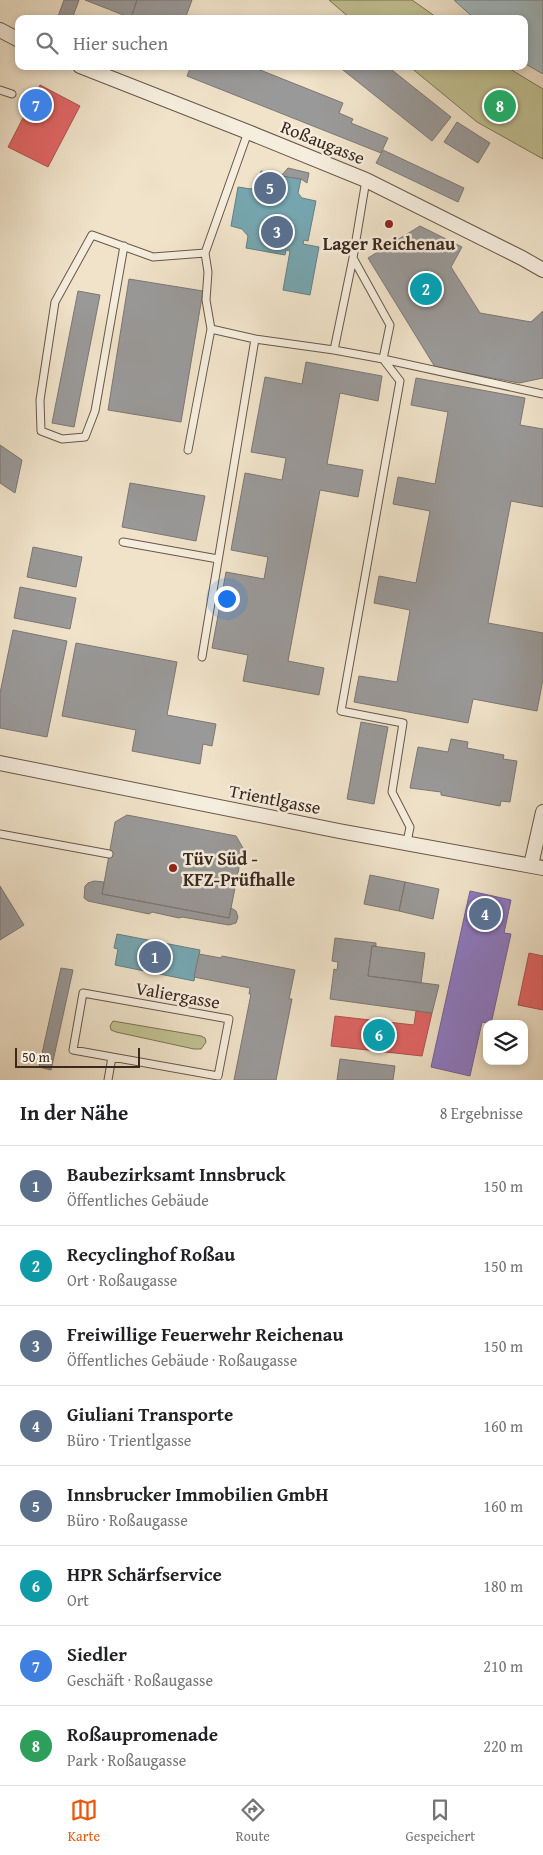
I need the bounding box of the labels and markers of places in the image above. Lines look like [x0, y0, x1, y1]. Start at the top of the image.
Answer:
pin: 7 [20, 86, 52, 124]
pin: 8 [484, 87, 516, 125]
pin: 5 [254, 169, 286, 207]
pin: 3 [261, 213, 293, 251]
marker: Lager Reichenau [383, 218, 395, 230]
place label: Lager Reichenau [323, 230, 456, 257]
pin: 2 [410, 270, 442, 308]
place label: Tüv Süd - KFZ-Prüfhalle [183, 845, 296, 893]
marker: Tüv Süd - KFZ-Prüfhalle [167, 862, 179, 874]
pin: 4 [469, 895, 501, 933]
pin: 1 [139, 938, 171, 976]
pin: 6 [363, 1016, 395, 1054]

